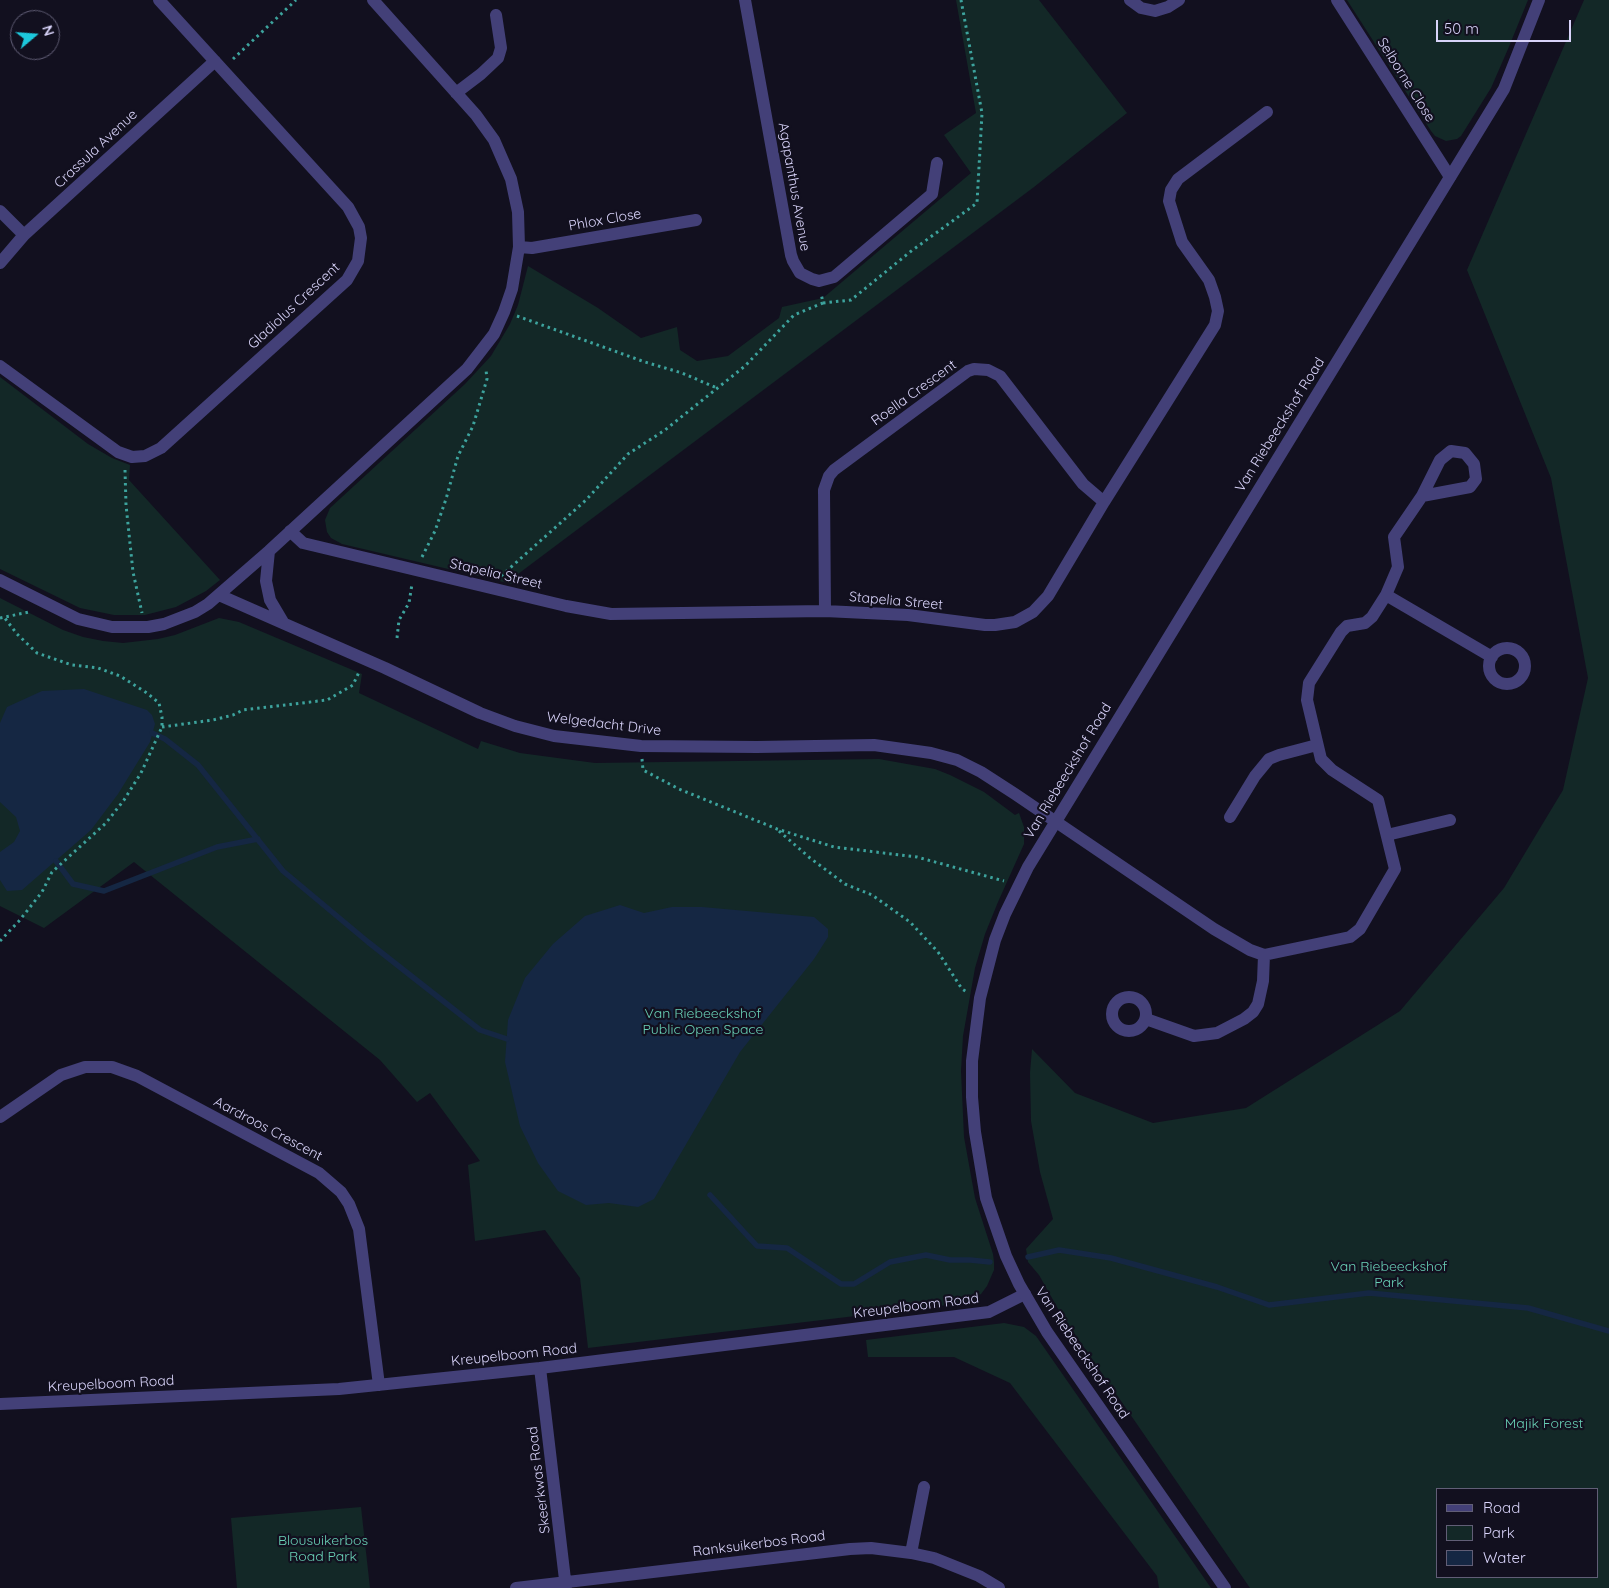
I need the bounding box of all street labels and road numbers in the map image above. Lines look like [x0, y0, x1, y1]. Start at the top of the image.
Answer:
street label: Selborne Close [1373, 35, 1439, 125]
street label: Crassula Avenue [51, 106, 141, 192]
street label: Agapanthus Avenue [774, 121, 814, 253]
street label: Phlox Close [567, 205, 643, 235]
street label: Gladiolus Crescent [245, 259, 343, 353]
street label: Van Riebeeckshof Road [1232, 355, 1328, 495]
street label: Roella Crescent [868, 356, 960, 430]
street label: Stapelia Street [448, 555, 544, 593]
street label: Stapelia Street [848, 589, 944, 613]
street label: Van Riebeeckshof Road [1021, 700, 1115, 842]
street label: Welgedacht Drive [546, 709, 662, 739]
street label: Aardroos Crescent [211, 1093, 325, 1165]
street label: Van Riebeeckshof Road [1032, 1284, 1132, 1422]
street label: Kreupelboom Road [852, 1290, 980, 1322]
street label: Kreupelboom Road [450, 1340, 578, 1370]
street label: Kreupelboom Road [47, 1372, 175, 1396]
street label: Skeerkwas Road [524, 1425, 554, 1535]
street label: Ranksuikerbos Road [692, 1528, 826, 1560]

